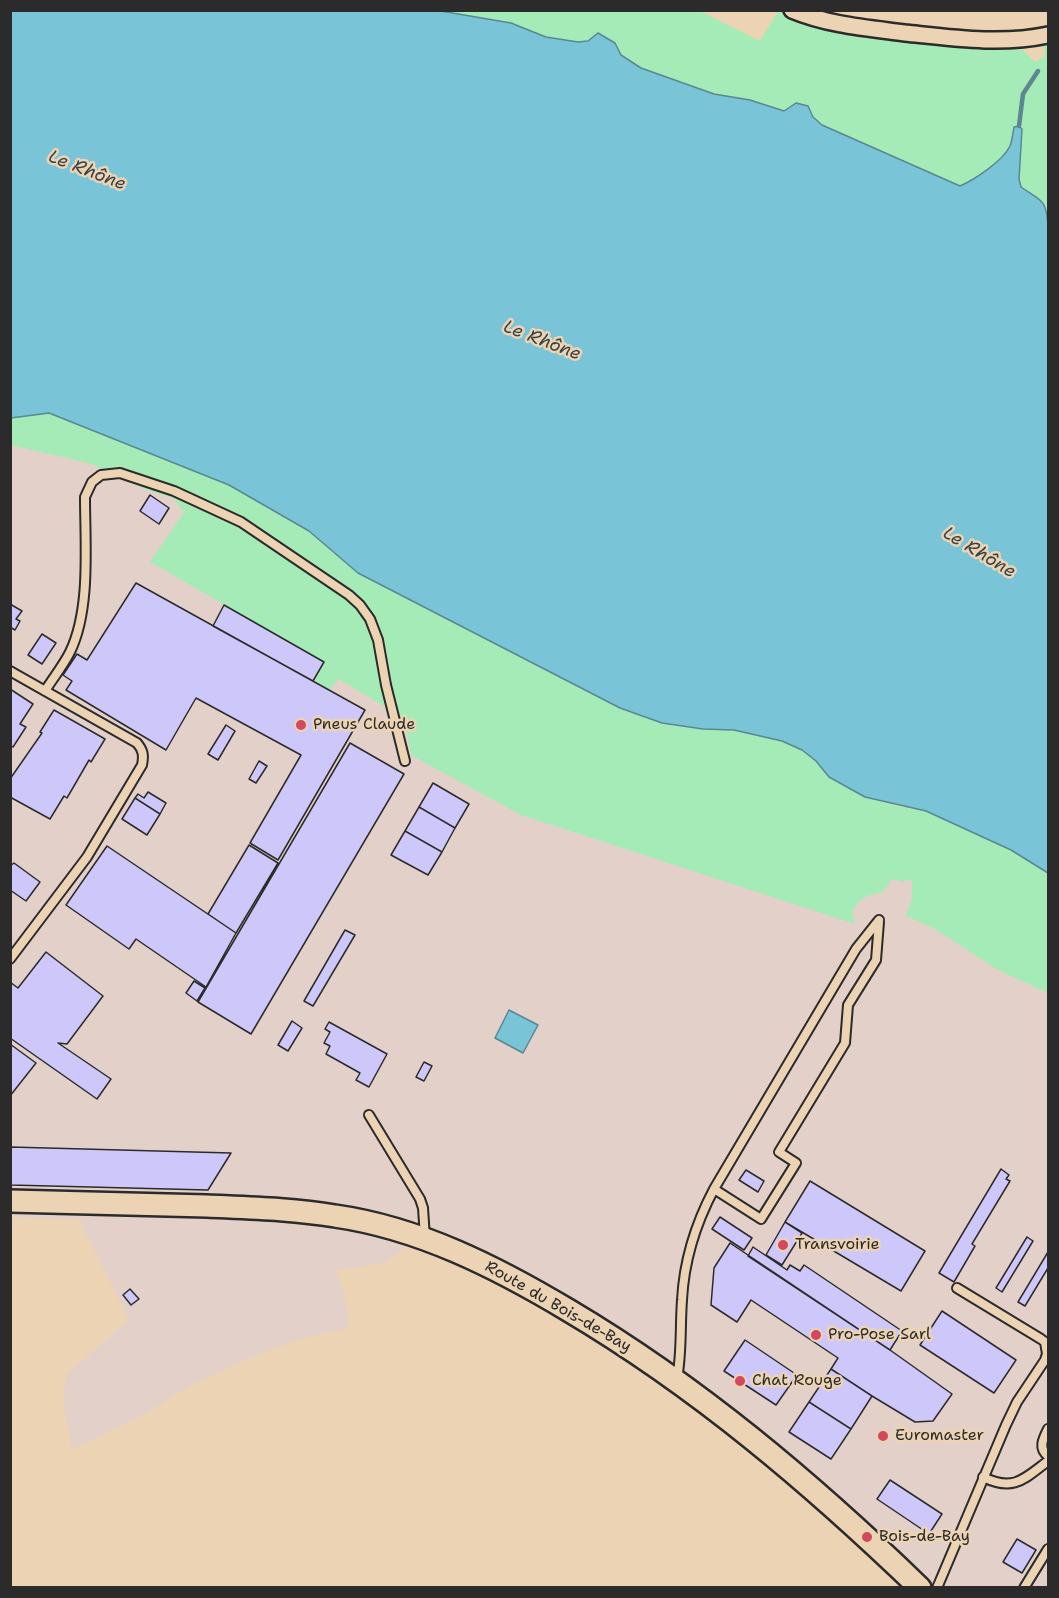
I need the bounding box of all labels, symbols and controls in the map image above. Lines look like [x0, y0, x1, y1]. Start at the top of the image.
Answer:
water label: Le Rhône [45, 146, 129, 196]
water label: Le Rhône [500, 316, 584, 366]
water label: Le Rhône [939, 523, 1019, 583]
place label: Pneus Claude [313, 715, 415, 735]
marker: Pneus Claude [294, 718, 308, 732]
place label: Transvoirie [795, 1235, 880, 1255]
marker: Transvoirie [776, 1238, 790, 1252]
street label: Route du Bois-de-Bay [481, 1257, 635, 1357]
place label: Pro-Pose Sarl [828, 1325, 931, 1345]
marker: Pro-Pose Sarl [809, 1328, 823, 1342]
place label: Chat Rouge [752, 1371, 842, 1391]
marker: Chat Rouge [733, 1374, 747, 1388]
place label: Euromaster [895, 1426, 984, 1446]
marker: Euromaster [876, 1429, 890, 1443]
place label: Bois-de-Bay [879, 1527, 970, 1547]
marker: Bois-de-Bay [860, 1530, 874, 1544]

